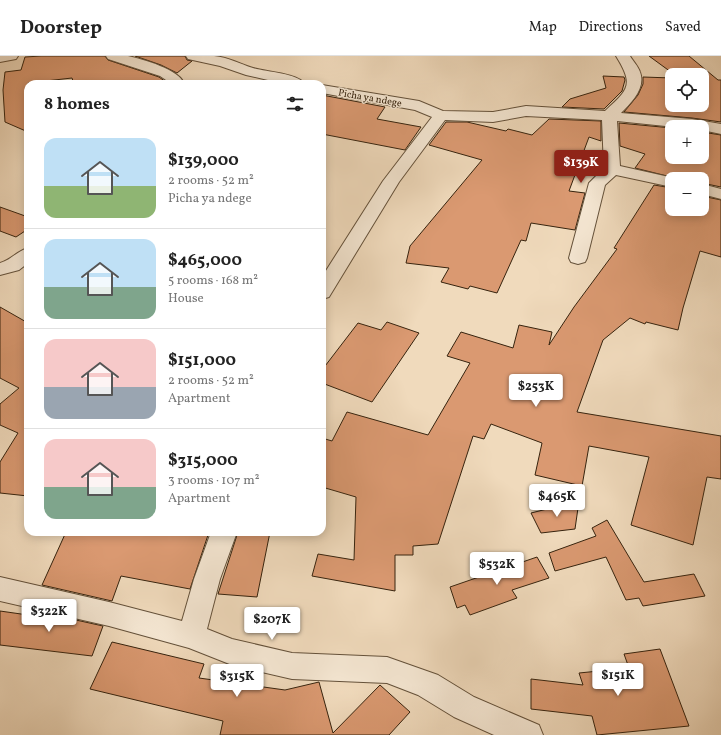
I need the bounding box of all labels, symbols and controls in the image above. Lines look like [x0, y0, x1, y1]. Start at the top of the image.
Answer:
text: Doorstep [20, 15, 102, 41]
text: Map [529, 18, 557, 37]
text: Directions [579, 18, 643, 37]
text: Saved [665, 18, 701, 37]
map controls [665, 68, 709, 216]
button: locate [665, 68, 709, 112]
street label: Picha ya ndege [337, 86, 403, 111]
text: 8 homes [44, 93, 110, 116]
icon: filters [284, 93, 306, 115]
button: + [665, 120, 709, 164]
text: $139,000 [168, 149, 239, 172]
pin: $139K [553, 150, 609, 184]
icon: home [76, 154, 124, 202]
text: $139K [563, 154, 599, 172]
text: 2 rooms · 52 m² [168, 172, 254, 190]
button: − [665, 172, 709, 216]
text: Picha ya ndege [168, 190, 252, 208]
text: $465,000 [168, 249, 242, 272]
icon: home [76, 255, 124, 303]
text: 5 rooms · 168 m² [168, 272, 258, 290]
text: House [168, 290, 204, 308]
text: $151,000 [168, 349, 236, 372]
icon: home [76, 355, 124, 403]
text: 2 rooms · 52 m² [168, 372, 254, 390]
pin: $253K [508, 374, 564, 408]
text: $253K [518, 378, 554, 396]
text: Apartment [168, 390, 231, 408]
text: $315,000 [168, 449, 238, 472]
icon: home [76, 455, 124, 503]
text: 3 rooms · 107 m² [168, 472, 259, 490]
pin: $465K [529, 484, 585, 518]
text: $465K [538, 488, 576, 506]
text: Apartment [168, 490, 231, 508]
pin: $532K [469, 552, 525, 586]
text: $532K [479, 556, 515, 574]
pin: $322K [21, 599, 77, 633]
text: $322K [31, 603, 67, 621]
pin: $207K [244, 607, 300, 641]
text: $207K [253, 611, 291, 629]
pin: $151K [590, 663, 646, 697]
pin: $315K [209, 664, 265, 698]
text: $151K [601, 667, 635, 685]
text: $315K [220, 668, 254, 686]

